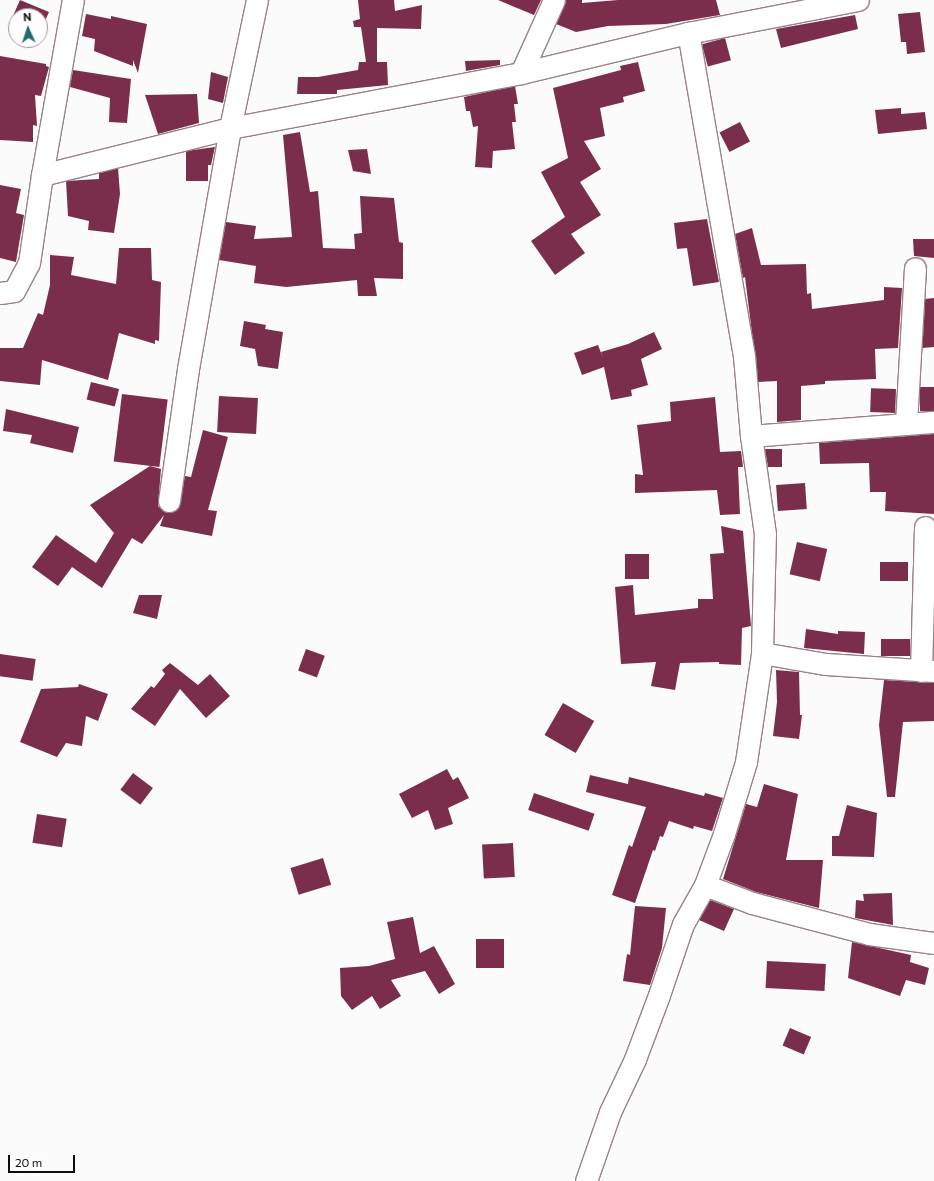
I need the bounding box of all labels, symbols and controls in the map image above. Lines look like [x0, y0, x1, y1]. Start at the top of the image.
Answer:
north arrow [8, 8, 48, 48]
text: N [23, 10, 32, 23]
scale bar [10, 1147, 77, 1173]
text: 20 m [15, 1155, 42, 1169]

